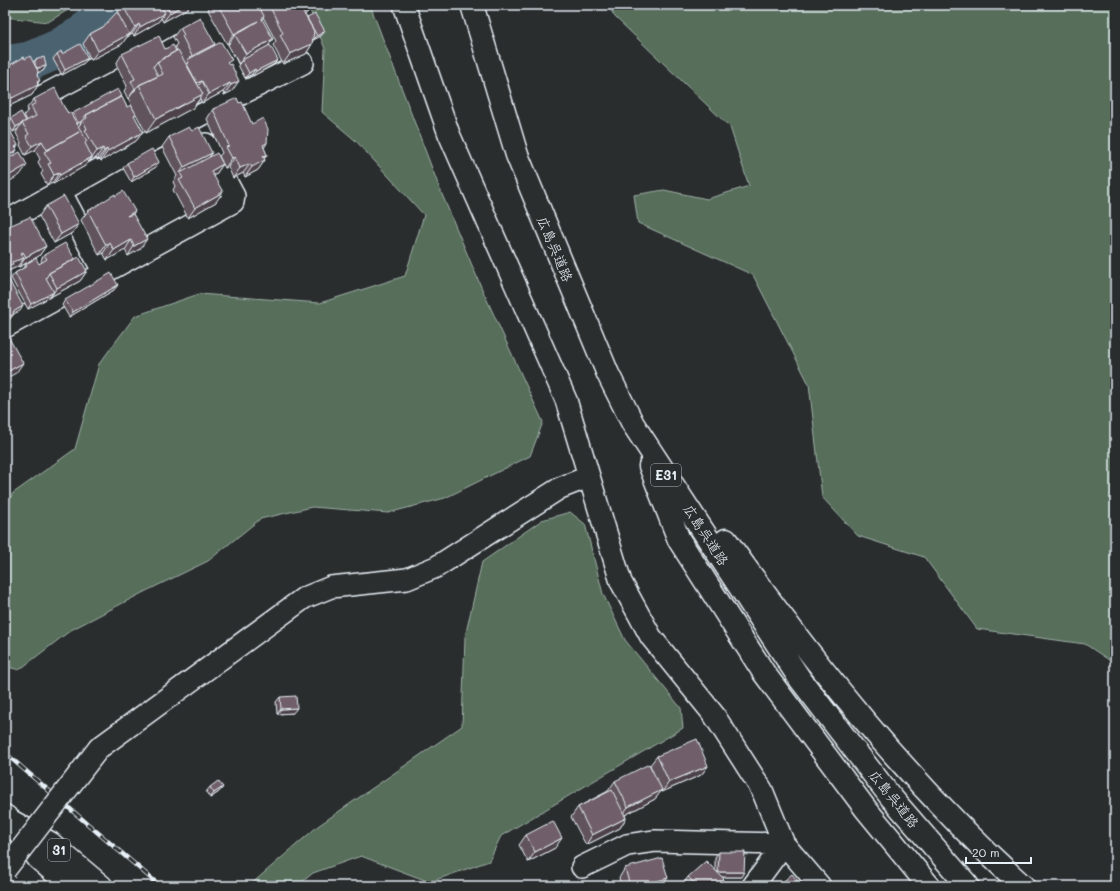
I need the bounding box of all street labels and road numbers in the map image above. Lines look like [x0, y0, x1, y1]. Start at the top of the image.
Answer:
street label: 広島呉道路 [533, 213, 578, 285]
road number: E31 [651, 464, 681, 486]
street label: 広島呉道路 [679, 500, 733, 569]
street label: 広島呉道路 [865, 766, 924, 832]
road number: 31 [48, 839, 70, 861]

